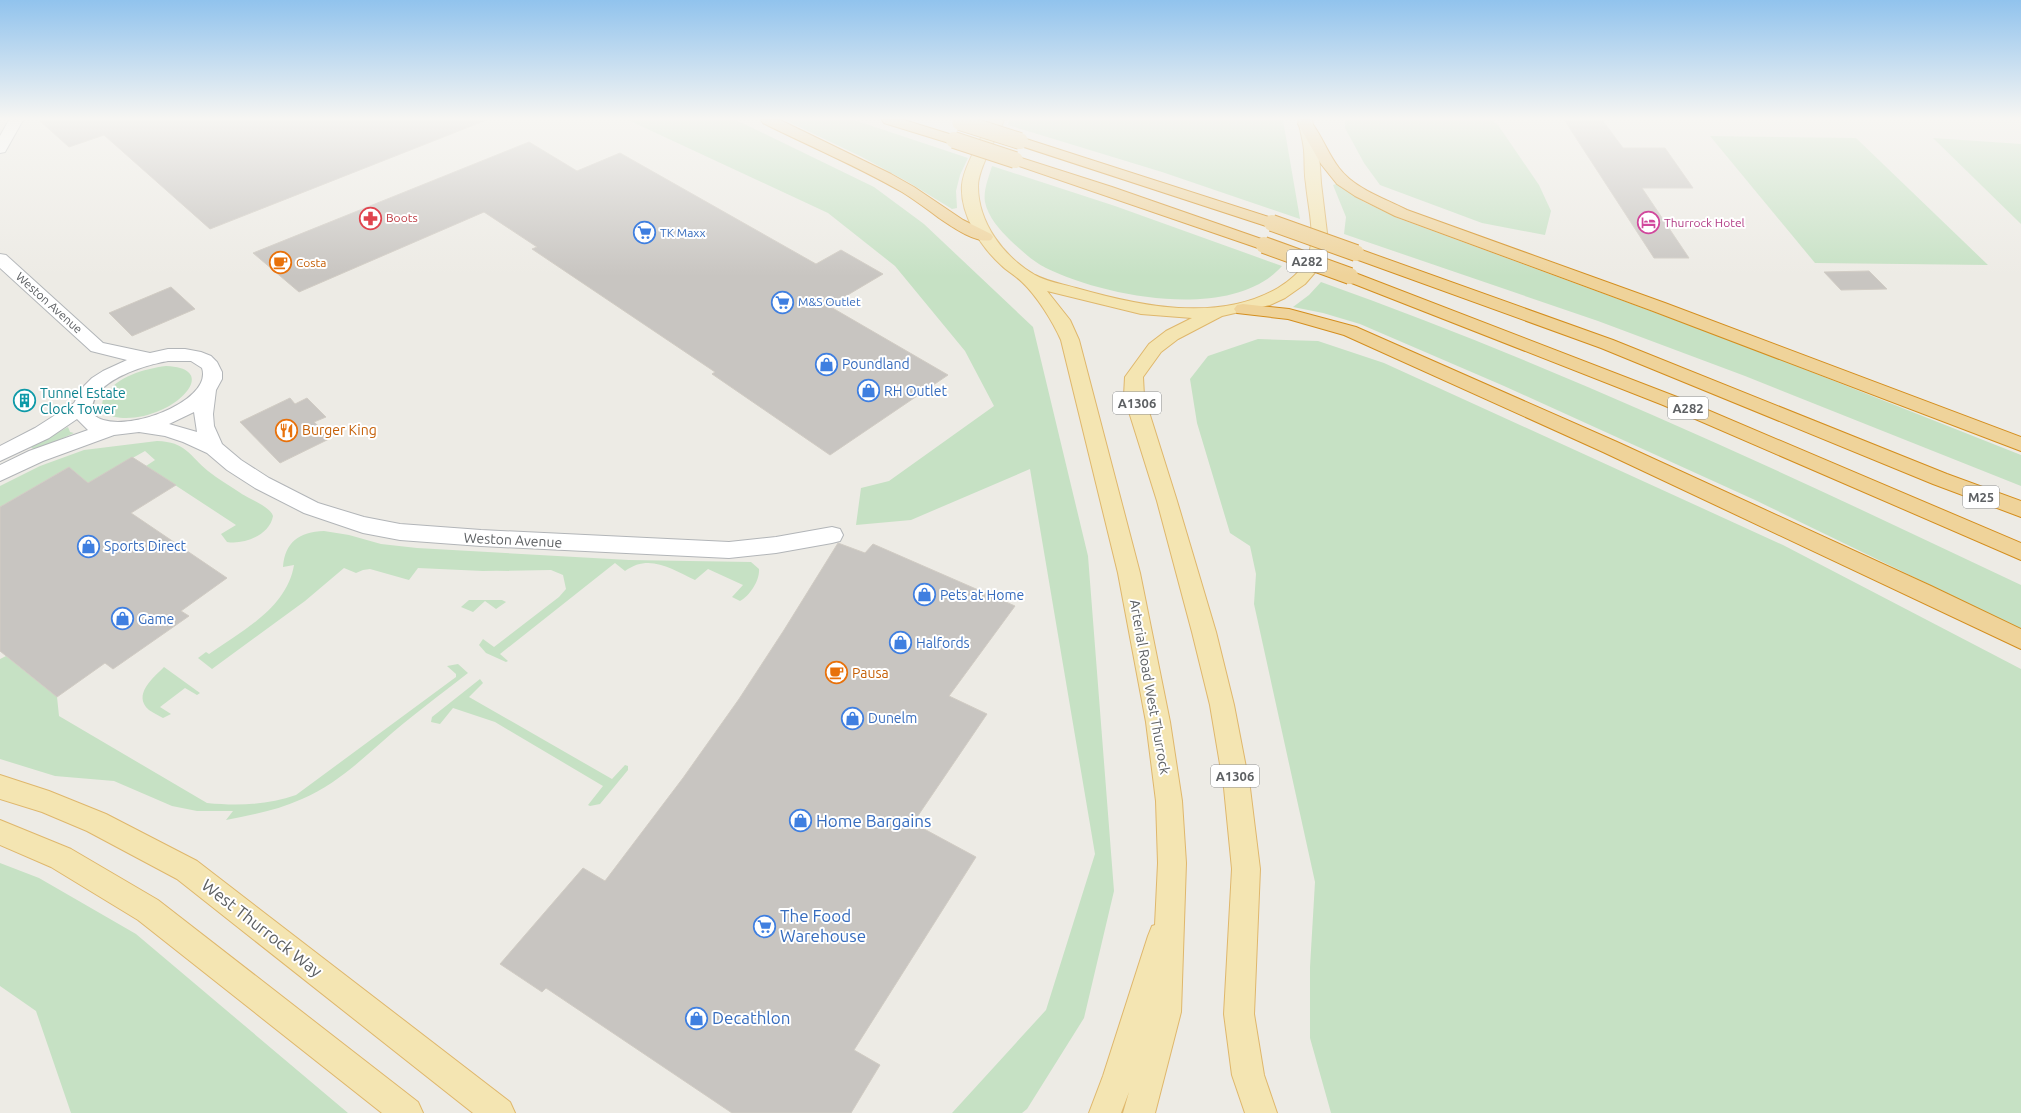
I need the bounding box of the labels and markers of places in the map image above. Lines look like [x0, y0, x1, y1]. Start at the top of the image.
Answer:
pharmacy icon: Boots [358, 205, 384, 231]
hotel icon: Thurrock Hotel [1636, 210, 1662, 236]
place label: Boots [386, 211, 418, 224]
place label: Thurrock Hotel [1664, 216, 1745, 229]
supermarket icon: TK Maxx [632, 220, 658, 246]
place label: TK Maxx [660, 226, 706, 239]
cafe icon: Costa [267, 250, 293, 276]
place label: Costa [296, 256, 326, 269]
supermarket icon: M&S Outlet [769, 289, 795, 315]
place label: M&S Outlet [798, 295, 861, 308]
shop icon: Poundland [813, 351, 839, 377]
place label: Poundland [842, 356, 910, 372]
shop icon: RH Outlet [856, 378, 882, 404]
place label: RH Outlet [884, 383, 947, 399]
place label: Tunnel Estate Clock Tower [40, 385, 126, 417]
building icon: Tunnel Estate Clock Tower [12, 388, 38, 414]
restaurant icon: Burger King [273, 417, 299, 443]
place label: Burger King [302, 422, 377, 438]
shop icon: Sports Direct [76, 533, 102, 559]
place label: Sports Direct [104, 538, 187, 554]
shop icon: Pets at Home [912, 582, 938, 608]
place label: Pets at Home [940, 587, 1024, 603]
shop icon: Game [110, 606, 136, 632]
place label: Game [138, 611, 174, 627]
shop icon: Halfords [887, 630, 913, 656]
place label: Halfords [916, 635, 970, 651]
cafe icon: Pausa [824, 660, 850, 686]
place label: Pausa [852, 665, 889, 681]
shop icon: Dunelm [840, 705, 866, 731]
place label: Dunelm [868, 710, 917, 726]
shop icon: Home Bargains [787, 808, 813, 834]
place label: Home Bargains [816, 811, 931, 830]
place label: The Food Warehouse [780, 906, 866, 945]
supermarket icon: The Food Warehouse [752, 913, 778, 939]
shop icon: Decathlon [684, 1005, 710, 1031]
place label: Decathlon [712, 1008, 790, 1027]

